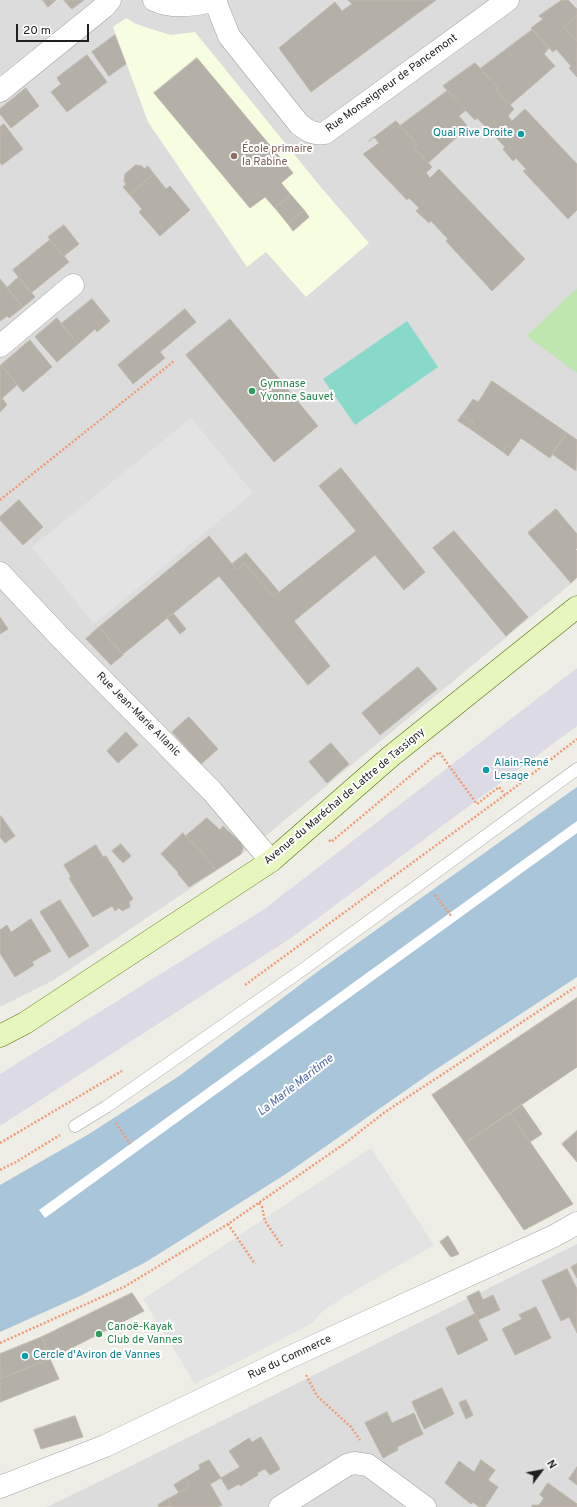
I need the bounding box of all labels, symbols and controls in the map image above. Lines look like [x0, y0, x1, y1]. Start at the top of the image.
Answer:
scale bar [18, 16, 91, 42]
text: 20 m [23, 23, 51, 39]
street label: Rue Monseigneur de Pancemont [324, 32, 460, 136]
place label: Quai Rive Droite [433, 127, 513, 141]
marker: Quai Rive Droite [516, 129, 526, 139]
place label: École primaire la Rabine [242, 143, 312, 169]
marker: École primaire la Rabine [229, 151, 239, 161]
place label: Gymnase Yvonne Sauvet [260, 378, 334, 404]
marker: Gymnase Yvonne Sauvet [247, 386, 257, 396]
street label: Rue Jean-Marie Allanic [93, 670, 183, 760]
street label: Avenue du Maréchal de Lattre de Tassigny [262, 726, 428, 868]
place label: Alain-René Lesage [494, 757, 549, 783]
marker: Alain-René Lesage [481, 765, 491, 775]
water label: La Marle Maritime [255, 1052, 337, 1120]
place label: Canoë-Kayak Club de Vannes [107, 1321, 183, 1347]
marker: Canoë-Kayak Club de Vannes [94, 1329, 104, 1339]
street label: Rue du Commerce [246, 1333, 334, 1383]
place label: Cercle d'Aviron de Vannes [33, 1349, 161, 1363]
marker: Cercle d'Aviron de Vannes [20, 1351, 30, 1361]
north arrow [521, 1451, 561, 1491]
text: N [543, 1458, 559, 1472]

